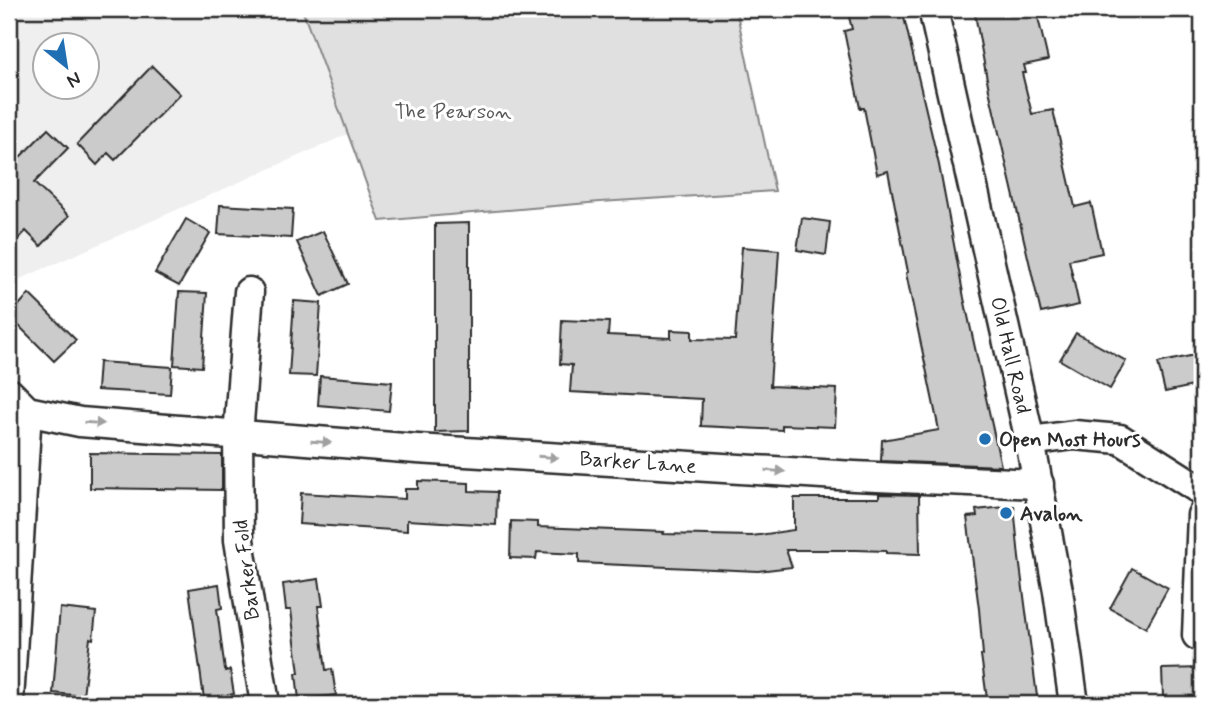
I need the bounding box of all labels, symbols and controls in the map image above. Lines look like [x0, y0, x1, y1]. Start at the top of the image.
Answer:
north arrow [32, 32, 102, 102]
text: N [62, 65, 85, 93]
park label: The Pearson [395, 98, 512, 126]
street label: Old Hall Road [983, 294, 1037, 417]
one-way arrow [84, 418, 106, 429]
place label: Open Most Hours [999, 426, 1141, 454]
marker: Open Most Hours [977, 431, 993, 447]
one-way arrow [310, 437, 332, 448]
street label: Barker Lane [578, 445, 697, 481]
one-way arrow [537, 452, 559, 463]
one-way arrow [764, 466, 786, 477]
place label: Avalon [1020, 500, 1083, 528]
marker: Avalon [998, 505, 1014, 521]
street label: Barker Fold [227, 518, 267, 622]

